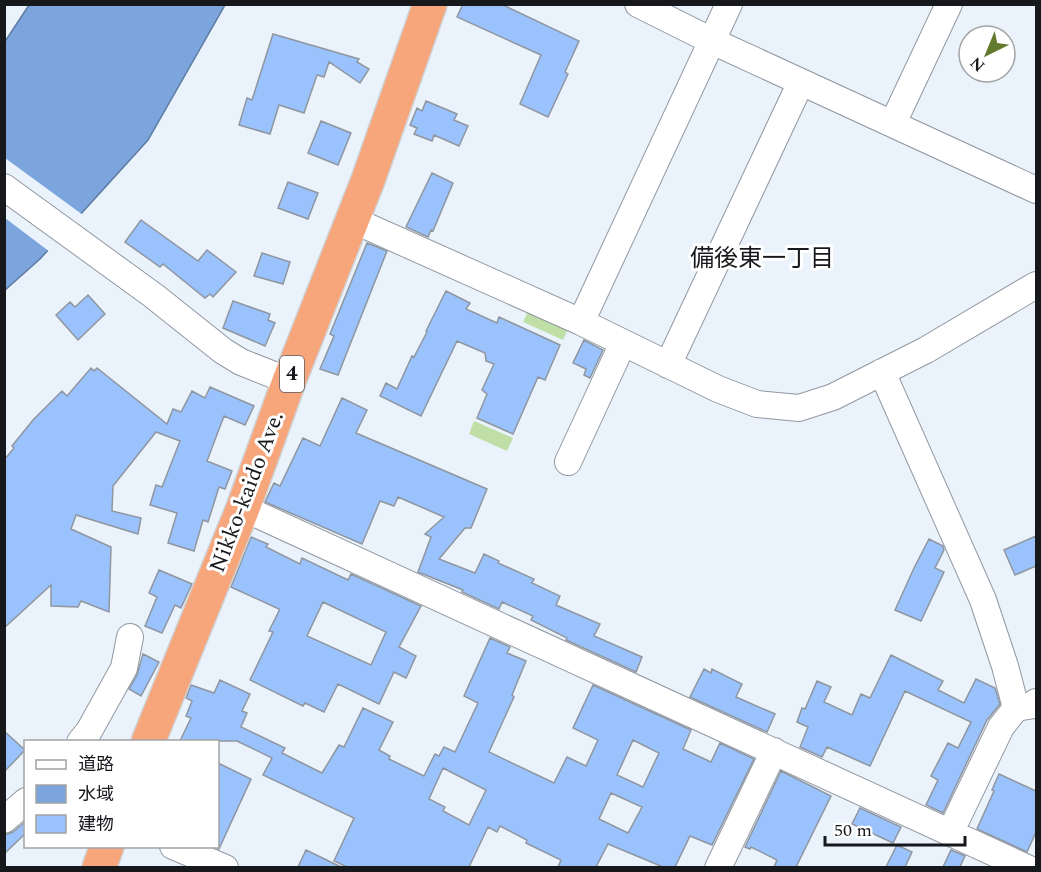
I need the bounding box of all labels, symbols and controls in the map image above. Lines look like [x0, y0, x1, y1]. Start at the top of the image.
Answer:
north arrow [957, 24, 1017, 84]
text: N [964, 51, 990, 77]
district label: 備後東一丁目 [690, 241, 834, 277]
road number: 4 [280, 356, 304, 392]
street label: Nikko-kaido Ave. [201, 407, 293, 577]
legend [24, 740, 219, 848]
text: 道路 [78, 751, 114, 778]
text: 水域 [78, 781, 114, 808]
scale bar [825, 809, 964, 847]
text: 建物 [78, 811, 114, 838]
text: 50 m [834, 817, 872, 844]

